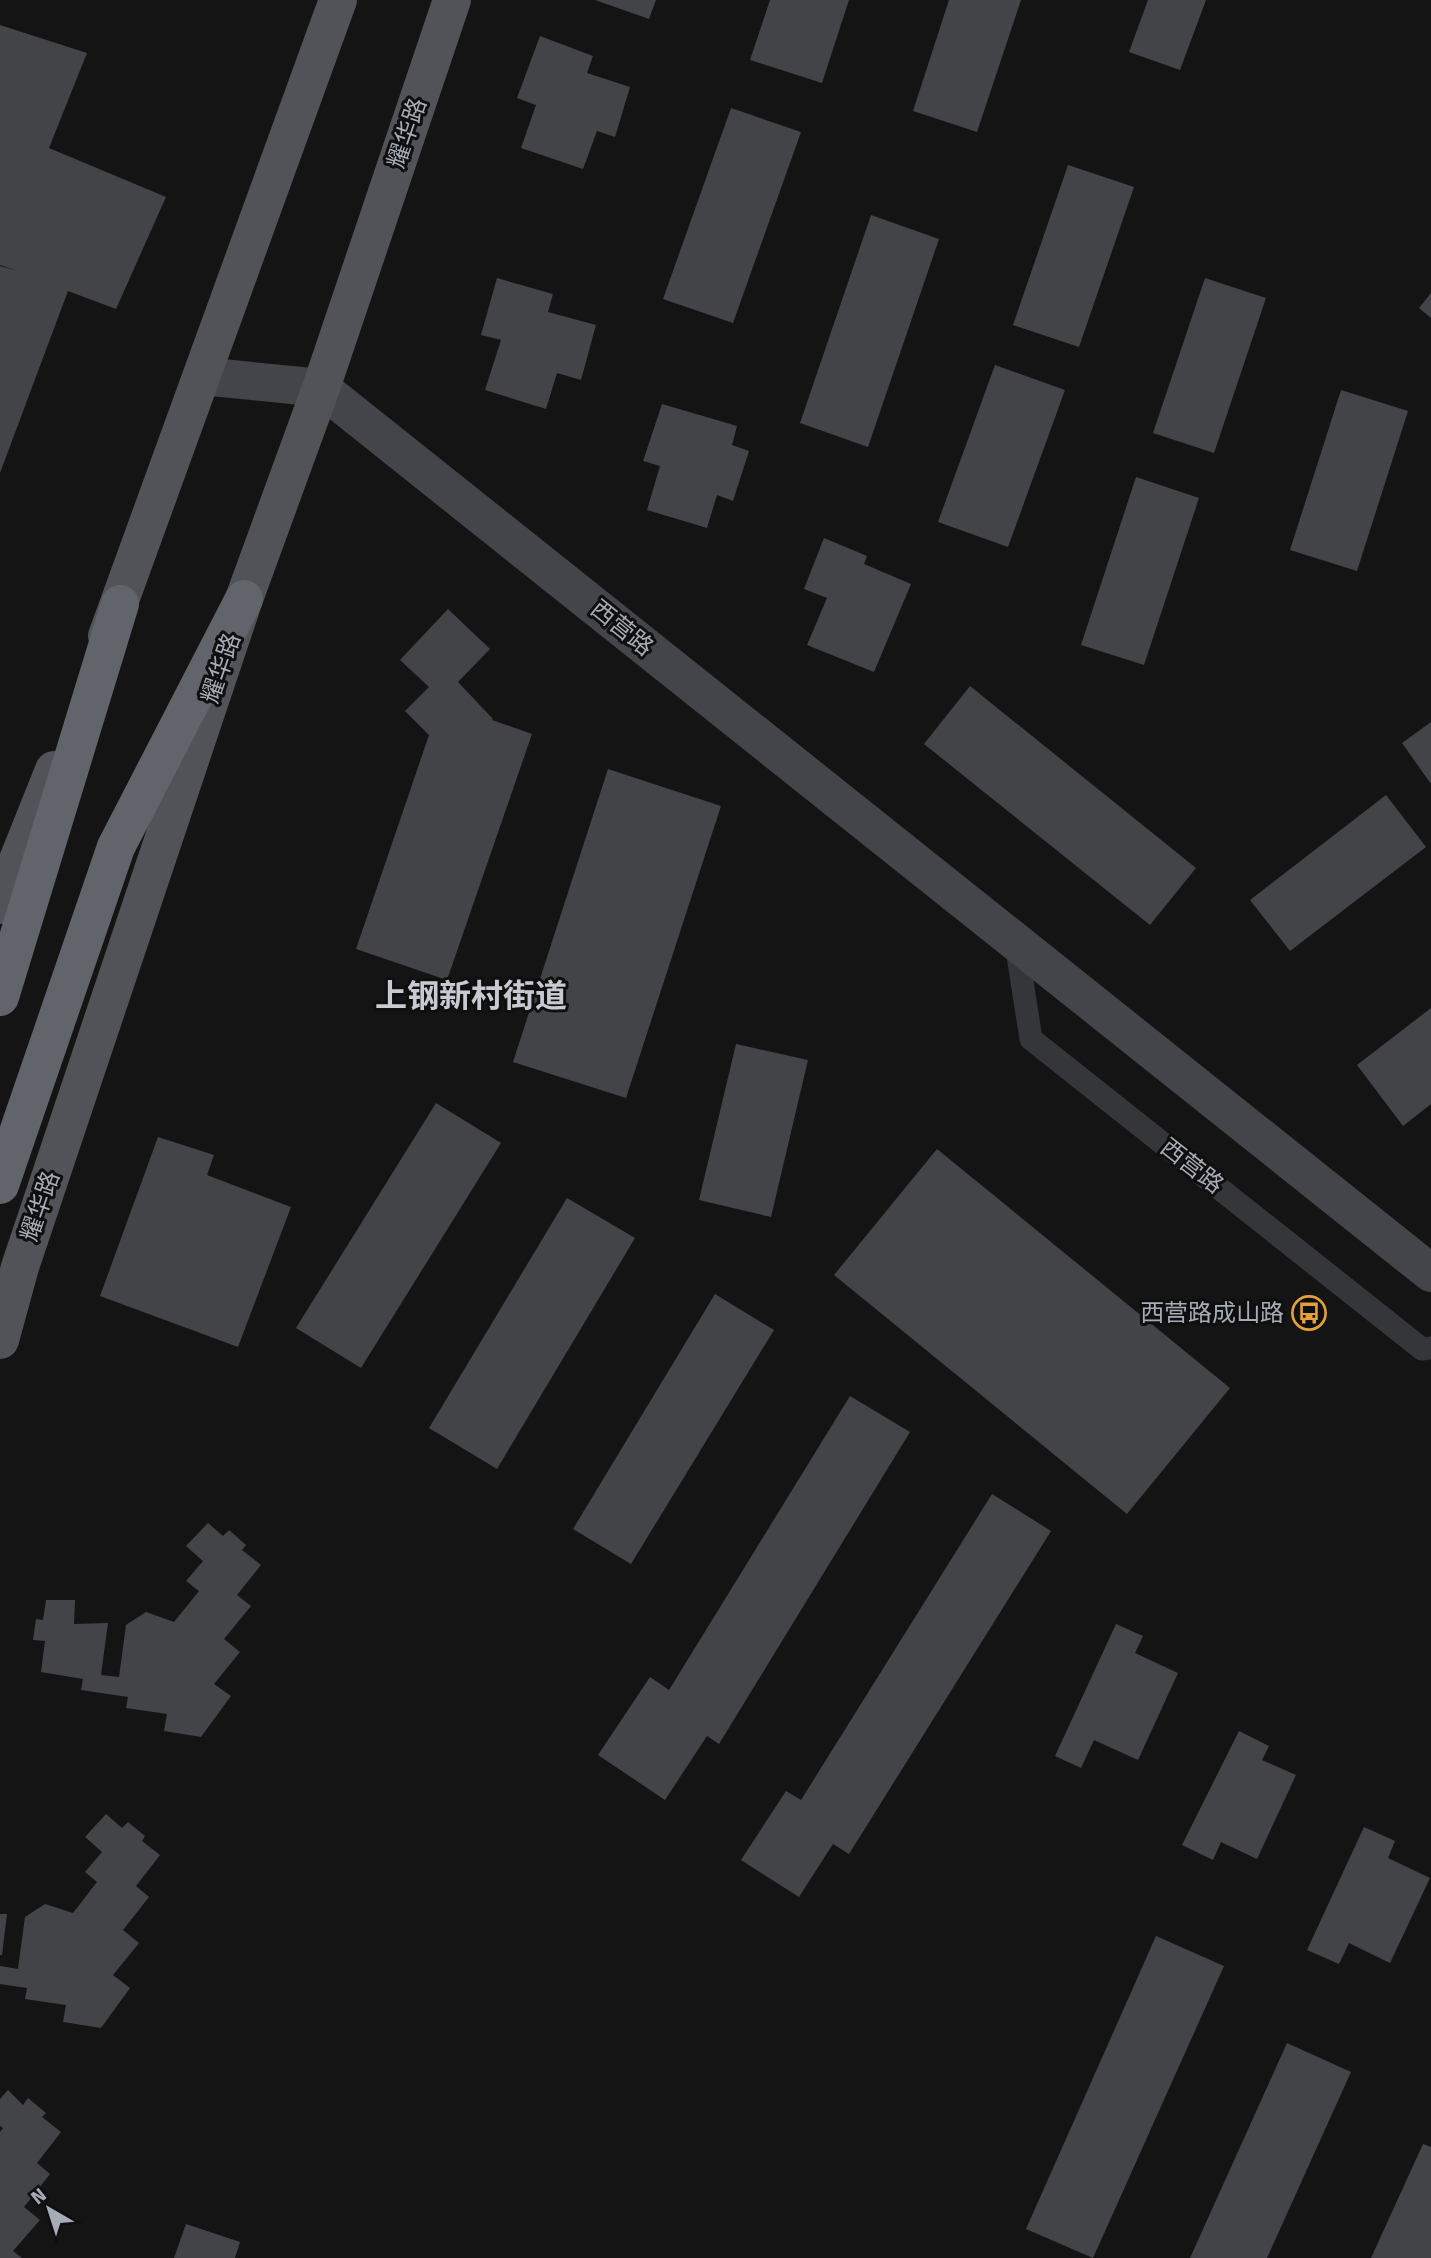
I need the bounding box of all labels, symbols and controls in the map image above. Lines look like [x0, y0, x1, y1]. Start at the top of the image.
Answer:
street label: 耀华路 [382, 94, 432, 172]
street label: 西营路 [585, 594, 659, 662]
street label: 耀华路 [196, 629, 246, 707]
district label: 上钢新村街道 [375, 977, 567, 1015]
street label: 西营路 [1155, 1133, 1229, 1199]
street label: 耀华路 [15, 1167, 65, 1245]
bus stop icon: 西营路成山路 [1290, 1294, 1328, 1332]
place label: 西营路成山路 [1140, 1299, 1284, 1327]
north arrow [14, 2174, 84, 2244]
text: N [26, 2183, 51, 2209]

